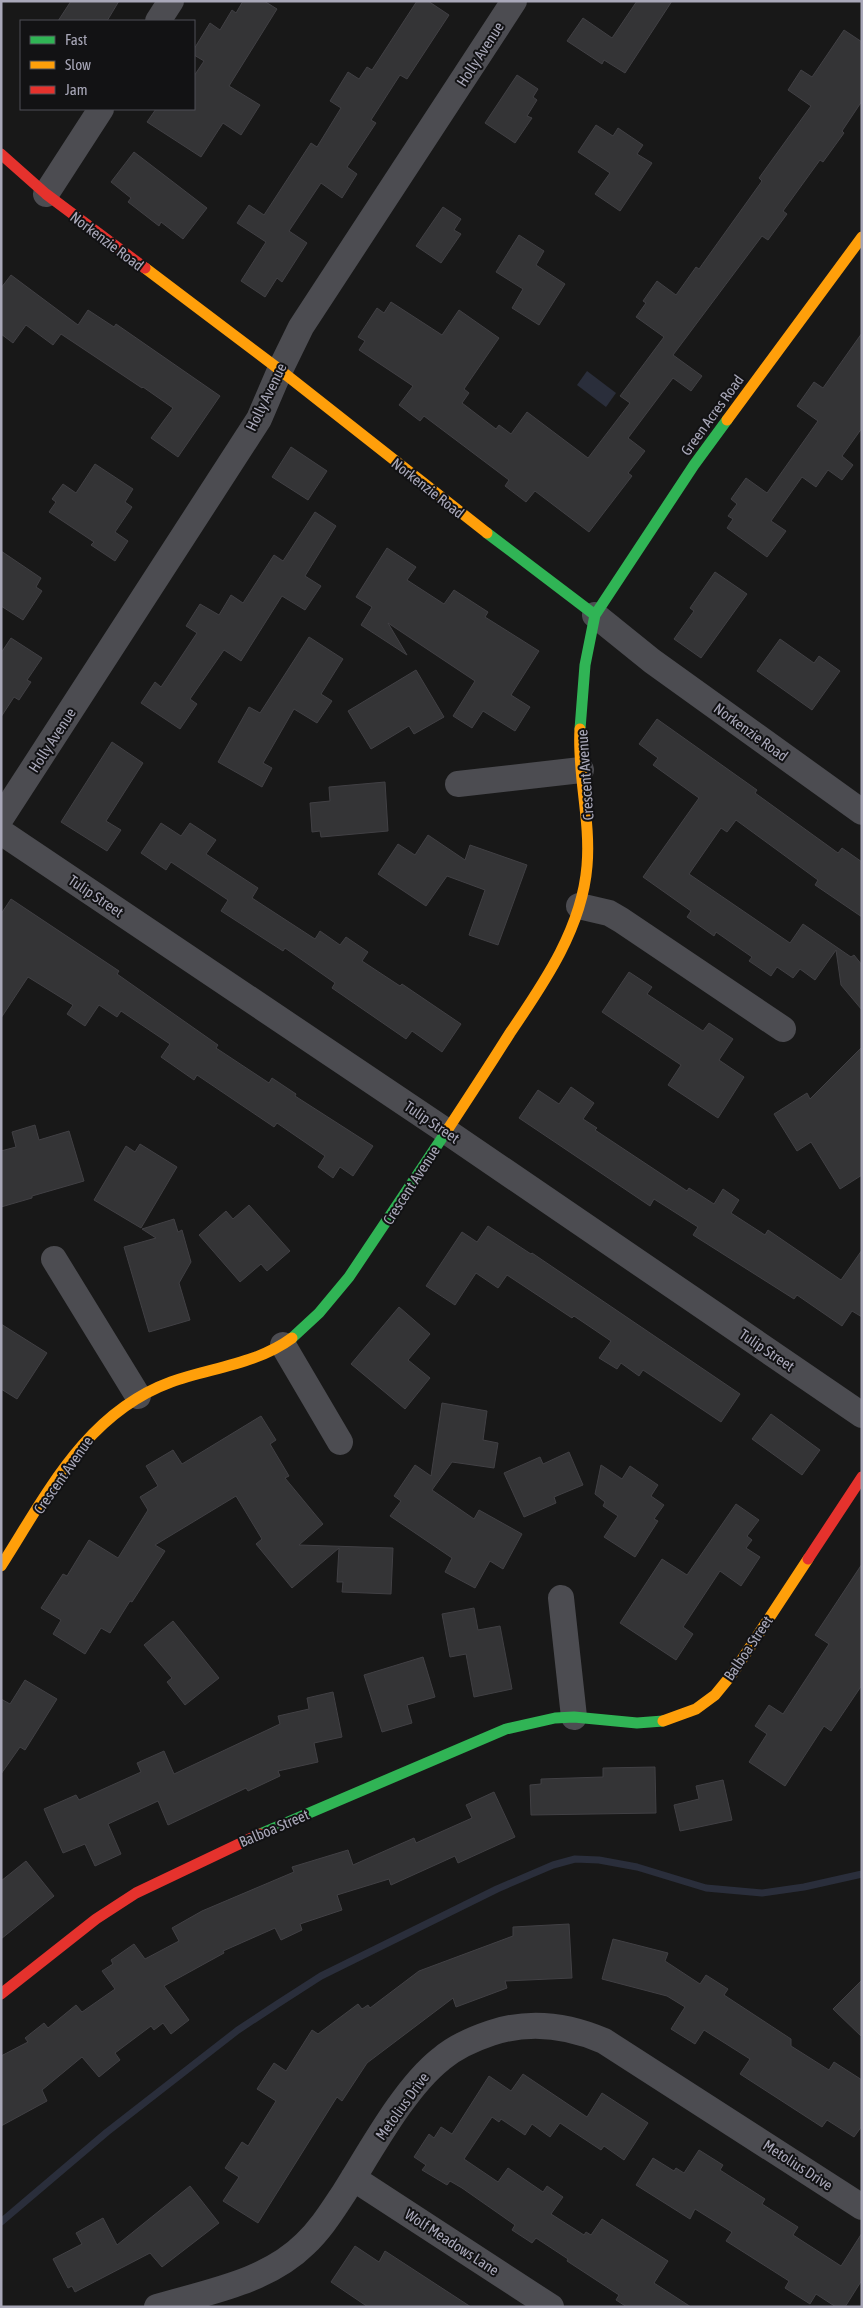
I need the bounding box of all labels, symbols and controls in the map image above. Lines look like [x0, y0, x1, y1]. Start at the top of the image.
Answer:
street label: Holly Avenue [453, 18, 507, 89]
legend [20, 20, 195, 110]
text: Fast [65, 31, 87, 48]
text: Slow [65, 56, 91, 73]
text: Jam [65, 81, 88, 98]
street label: Norkenzie Road [67, 208, 147, 274]
street label: Holly Avenue [242, 360, 290, 434]
street label: Green Acres Road [677, 371, 747, 459]
street label: Norkenzie Road [388, 455, 468, 521]
street label: Norkenzie Road [711, 700, 791, 764]
street label: Holly Avenue [25, 704, 79, 775]
street label: Crescent Avenue [573, 729, 597, 821]
street label: Tulip Street [65, 871, 127, 921]
street label: Tulip Street [401, 1097, 463, 1147]
street label: Crescent Avenue [379, 1142, 443, 1228]
street label: Tulip Street [736, 1325, 798, 1375]
street label: Crescent Avenue [30, 1433, 96, 1517]
street label: Balboa Street [720, 1613, 776, 1683]
street label: Balboa Street [237, 1806, 311, 1850]
street label: Metolius Drive [372, 2069, 432, 2143]
street label: Metolius Drive [760, 2136, 836, 2194]
street label: Wolf Meadows Lane [402, 2205, 502, 2279]

